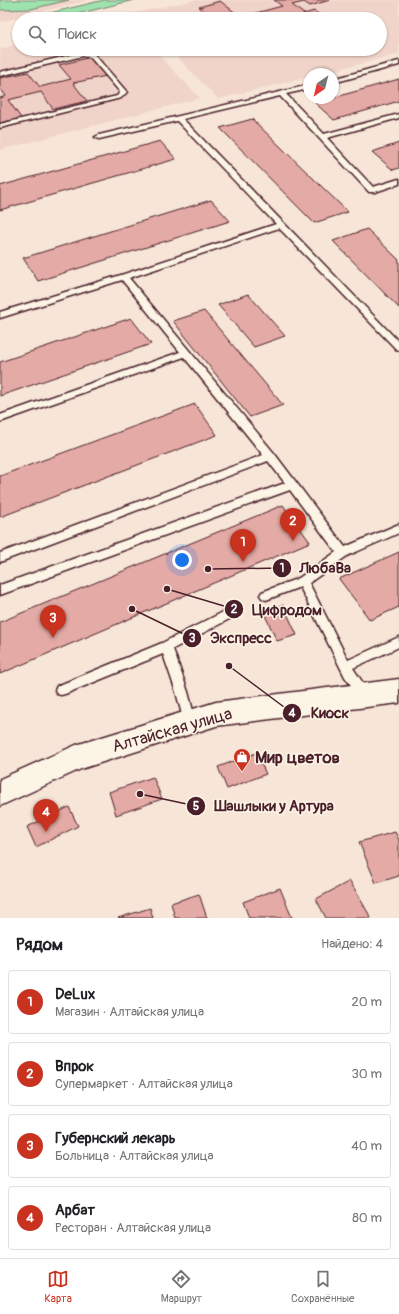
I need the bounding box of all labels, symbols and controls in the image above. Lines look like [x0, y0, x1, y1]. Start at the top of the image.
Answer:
search box [12, 12, 387, 56]
icon: search [26, 23, 48, 45]
text: Поиск [58, 25, 97, 44]
north arrow [303, 68, 339, 104]
pin: 2 [280, 508, 306, 541]
pin: 1 [230, 529, 256, 562]
your location [172, 550, 192, 570]
callout: ЛюбаВа [272, 554, 359, 581]
text: ЛюбаВа [298, 559, 351, 578]
text: 1 [280, 561, 284, 576]
callout: Цифродом [224, 596, 330, 623]
text: Цифродом [252, 601, 322, 620]
text: 2 [231, 602, 238, 617]
pin: 3 [40, 605, 66, 638]
callout: Экспресс [182, 625, 280, 652]
text: Экспресс [210, 629, 272, 648]
text: 3 [189, 631, 196, 646]
callout: Киоск [282, 699, 357, 726]
street label: Алтайская улица [110, 703, 235, 757]
text: Киоск [311, 704, 350, 723]
text: 4 [288, 706, 296, 721]
shop icon: Мир цветов [232, 747, 252, 772]
place label: Мир цветов [255, 747, 340, 768]
callout: Шашлыки у Артура [186, 792, 342, 819]
text: Шашлыки у Артура [213, 797, 334, 816]
pin: 4 [33, 799, 59, 832]
text: 5 [193, 799, 200, 814]
text: Рядом [16, 934, 63, 955]
text: Найдено: 4 [321, 936, 383, 952]
text: DeLux [55, 985, 95, 1004]
text: 1 [27, 994, 33, 1010]
text: 20 m [351, 994, 382, 1010]
text: Магазин · Алтайская улица [55, 1004, 204, 1020]
text: Впрок [55, 1057, 94, 1076]
text: 2 [26, 1066, 34, 1082]
text: 30 m [352, 1066, 382, 1082]
text: Супермаркет · Алтайская улица [55, 1076, 233, 1092]
text: Губернский лекарь [55, 1129, 176, 1148]
text: 3 [26, 1138, 34, 1154]
text: 40 m [351, 1138, 382, 1154]
text: Больница · Алтайская улица [55, 1148, 214, 1164]
text: Арбат [55, 1201, 95, 1220]
text: 4 [26, 1210, 34, 1226]
text: 80 m [352, 1210, 382, 1226]
text: Ресторан · Алтайская улица [55, 1220, 211, 1236]
tab: Карта [44, 1268, 72, 1305]
tab: Маршрут [161, 1268, 202, 1305]
tab: Сохранённые [291, 1268, 355, 1305]

